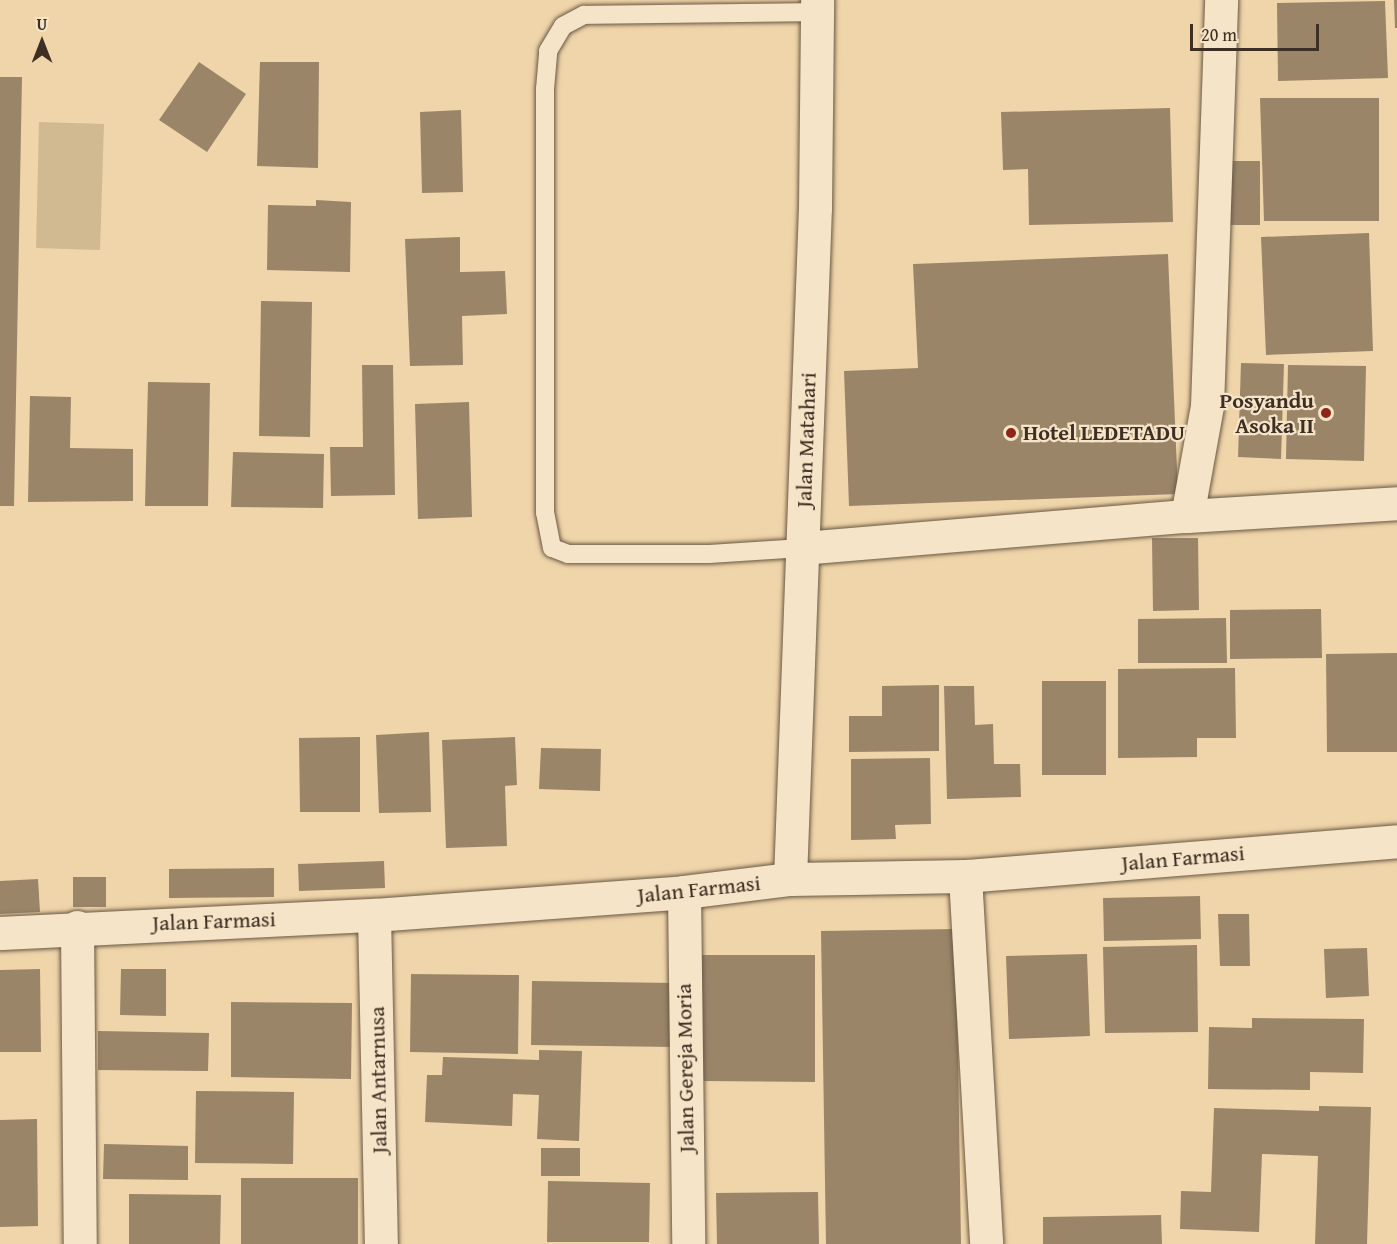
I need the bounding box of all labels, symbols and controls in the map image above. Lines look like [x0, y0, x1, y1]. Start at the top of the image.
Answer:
north arrow [12, 12, 72, 72]
text: U [37, 12, 47, 36]
scale bar [1193, 12, 1322, 50]
text: 20 m [1201, 21, 1237, 48]
street label: Jalan Matahari [790, 372, 822, 508]
place label: Posyandu Asoka II [1220, 387, 1314, 439]
marker: Posyandu Asoka II [1319, 406, 1333, 420]
place label: Hotel LEDETADU [1023, 420, 1185, 446]
marker: Hotel LEDETADU [1004, 426, 1018, 440]
street label: Jalan Farmasi [1120, 839, 1246, 877]
street label: Jalan Farmasi [636, 869, 762, 909]
street label: Jalan Farmasi [152, 906, 276, 936]
street label: Jalan Gereja Moria [670, 983, 700, 1153]
street label: Jalan Antarnusa [364, 1006, 392, 1154]

